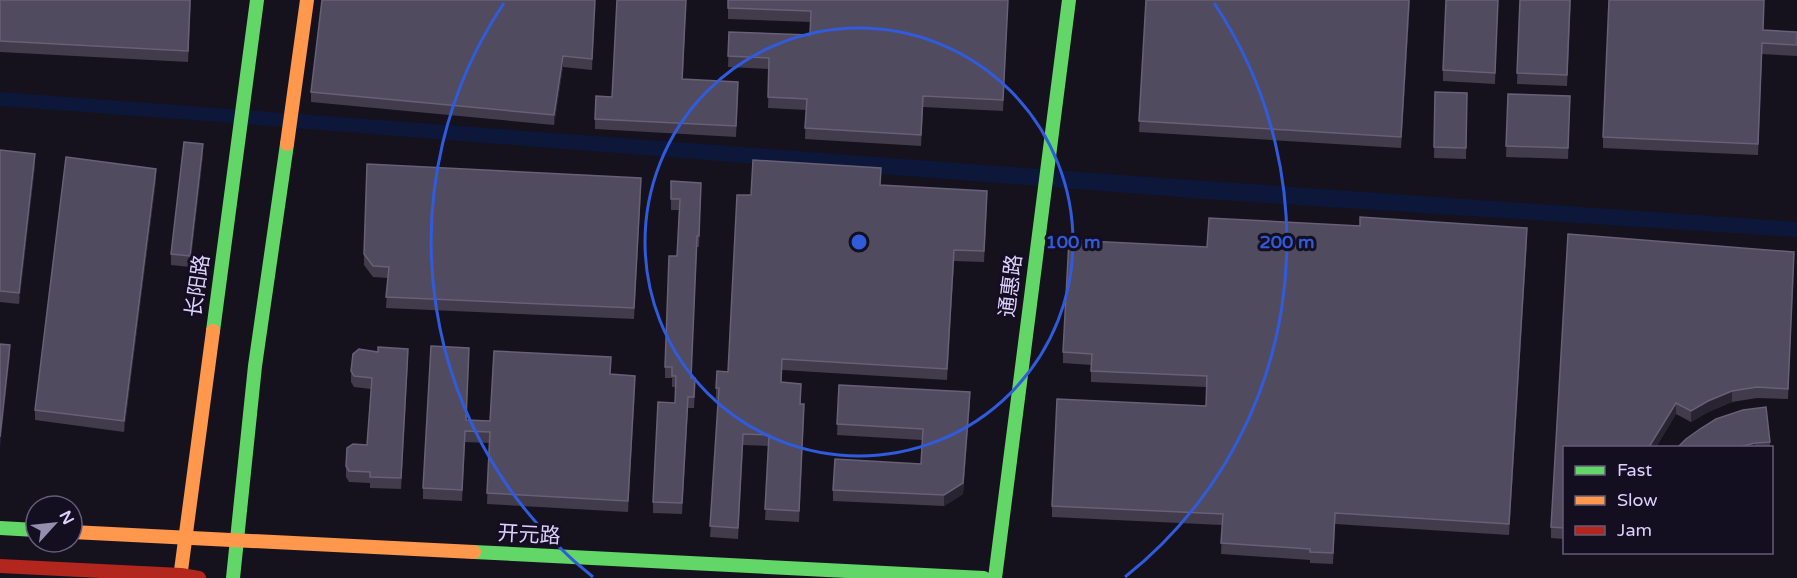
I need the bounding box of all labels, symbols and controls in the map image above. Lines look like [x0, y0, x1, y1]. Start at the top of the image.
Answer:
text: 100 m [1045, 231, 1101, 253]
text: 200 m [1259, 231, 1315, 253]
centre of rings [849, 232, 869, 252]
street label: 长阳路 [181, 253, 215, 319]
street label: 通惠路 [995, 253, 1027, 319]
legend [1563, 446, 1773, 554]
text: Fast [1617, 459, 1652, 481]
text: Slow [1617, 489, 1658, 511]
north arrow [24, 494, 84, 554]
text: N [55, 507, 78, 528]
text: Jam [1617, 519, 1652, 541]
street label: 开元路 [497, 521, 561, 549]

